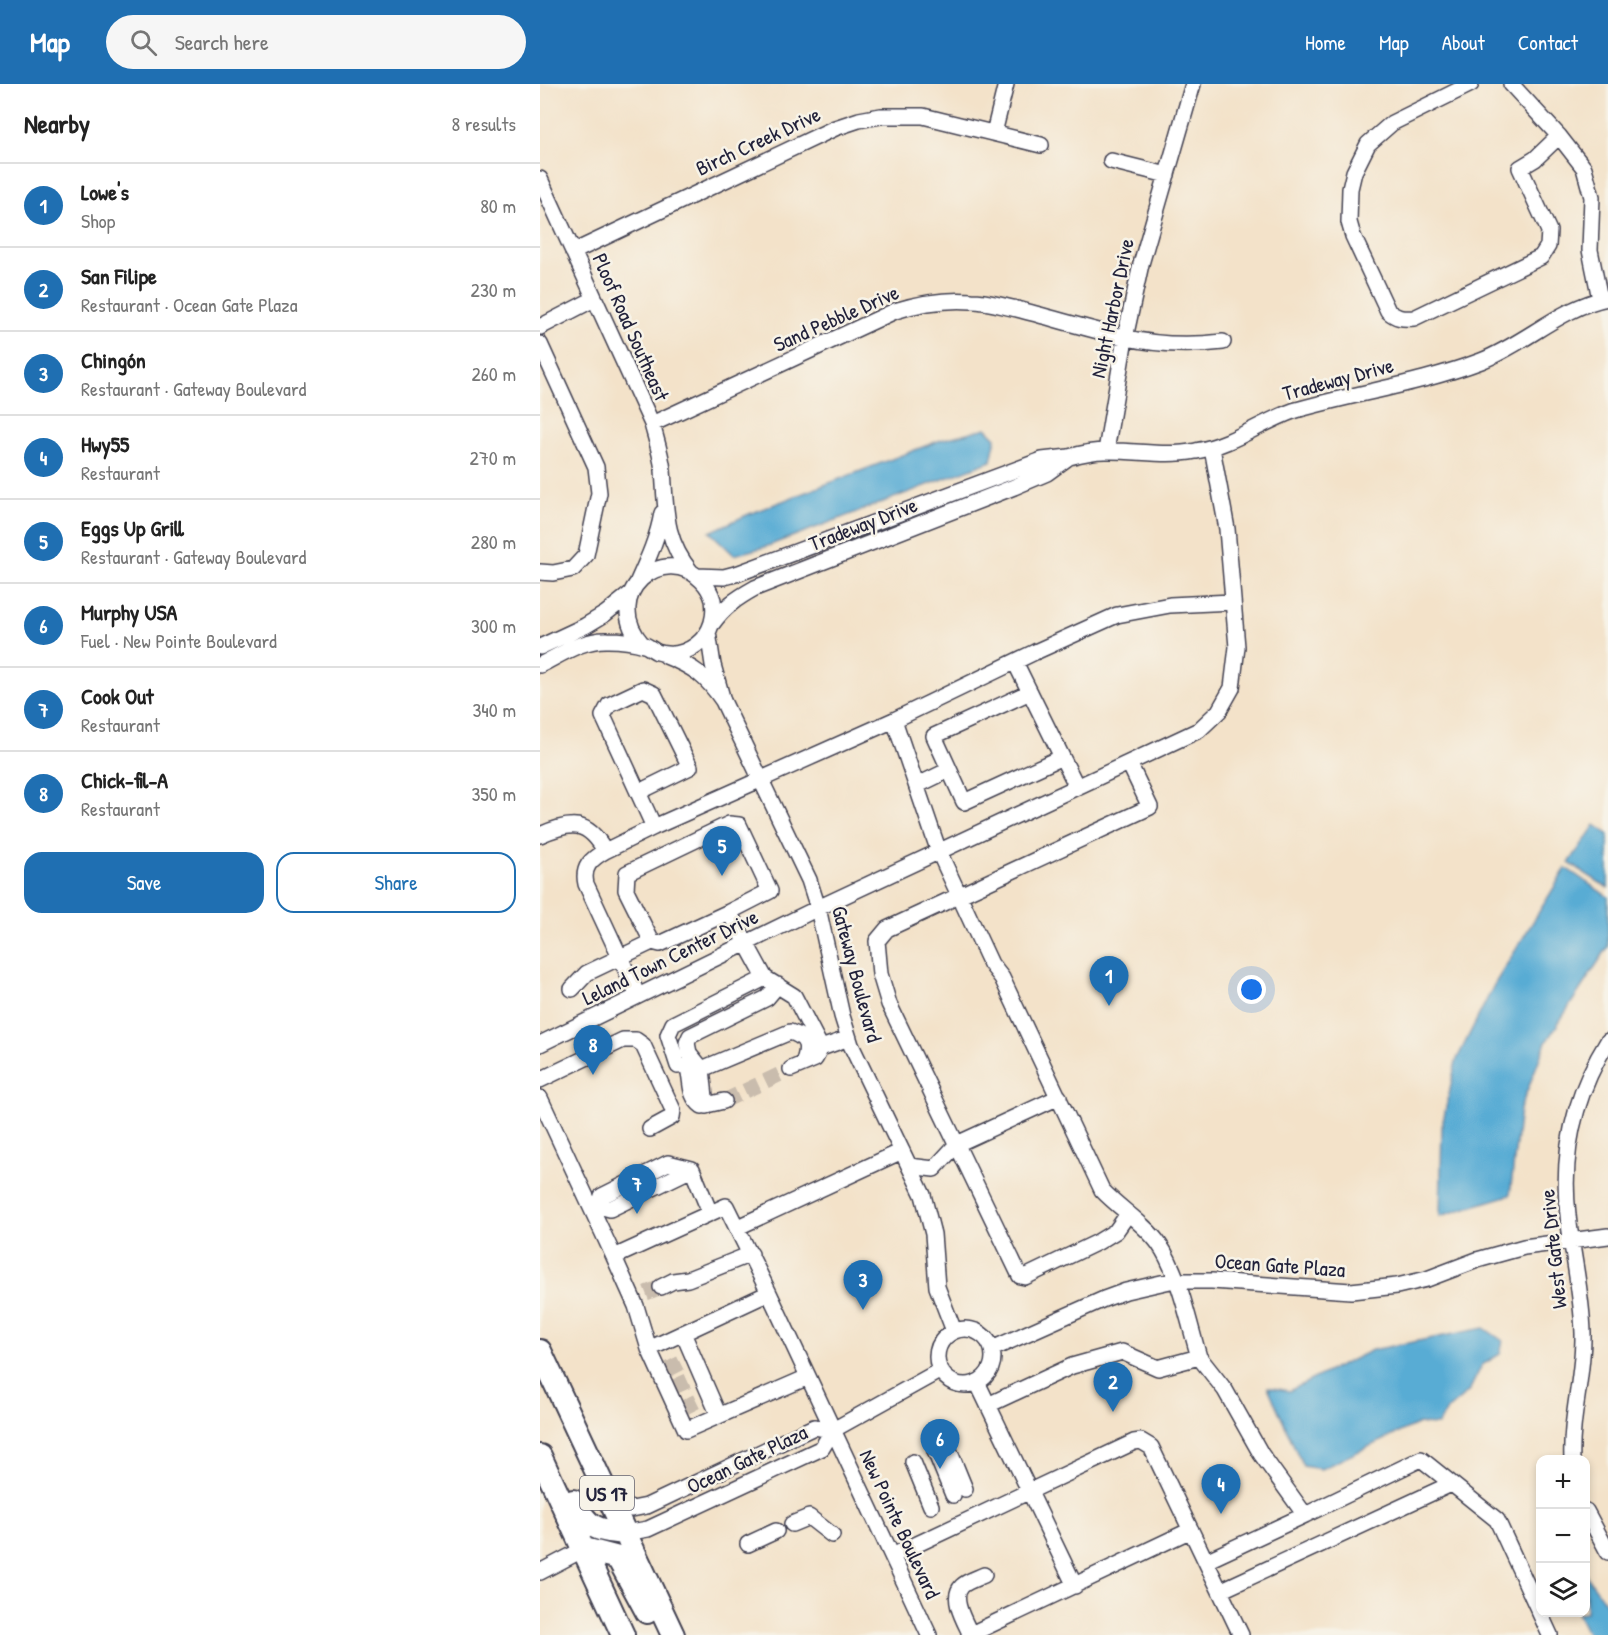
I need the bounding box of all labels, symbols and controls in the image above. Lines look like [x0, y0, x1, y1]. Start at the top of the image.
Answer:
search box [106, 15, 526, 69]
text: Map [30, 23, 70, 61]
icon: search [127, 26, 160, 59]
text: Search here [175, 27, 269, 57]
text: Home [1305, 28, 1346, 57]
text: Map [1379, 28, 1409, 57]
text: About [1442, 28, 1485, 57]
text: Contact [1518, 28, 1578, 57]
street label: Birch Creek Drive [691, 99, 825, 183]
text: Nearby [24, 106, 90, 141]
text: 8 results [451, 110, 516, 137]
text: Lowe's [81, 177, 129, 207]
text: 1 [40, 192, 47, 219]
text: 80 m [480, 192, 516, 219]
text: Shop [81, 207, 115, 234]
street label: Night Harbor Drive [1083, 236, 1141, 380]
street label: Ploof Road Southeast [585, 249, 677, 406]
text: San Filipe [81, 261, 157, 291]
text: 2 [39, 276, 48, 303]
text: 230 m [471, 276, 516, 303]
street label: Sand Pebble Drive [769, 277, 903, 359]
text: Restaurant · Ocean Gate Plaza [81, 291, 298, 318]
text: Chingón [81, 345, 146, 375]
street label: Tradeway Drive [1279, 350, 1397, 408]
text: 3 [39, 360, 48, 387]
text: 260 m [472, 360, 516, 387]
text: Restaurant · Gateway Boulevard [81, 375, 306, 402]
text: Hwy55 [81, 429, 129, 459]
text: 4 [40, 444, 47, 471]
text: 270 m [470, 444, 516, 471]
text: Restaurant [81, 459, 160, 486]
street label: Tradeway Drive [805, 490, 921, 558]
text: Eggs Up Grill [81, 513, 184, 543]
text: 5 [39, 528, 48, 555]
text: 280 m [471, 528, 516, 555]
text: Restaurant · Gateway Boulevard [81, 543, 306, 570]
text: Murphy USA [81, 597, 177, 627]
text: 6 [40, 612, 47, 639]
text: 300 m [471, 612, 516, 639]
text: Fuel · New Pointe Boulevard [81, 627, 277, 654]
text: Cook Out [81, 681, 154, 711]
text: 7 [39, 696, 48, 723]
text: 340 m [472, 696, 516, 723]
text: Restaurant [81, 711, 160, 738]
text: Chick-fil-A [81, 765, 168, 795]
text: 8 [39, 780, 48, 807]
text: 350 m [471, 780, 516, 807]
text: Restaurant [81, 795, 160, 822]
pin: 5 [702, 826, 741, 876]
button: Save [24, 852, 264, 913]
button: Share [276, 852, 516, 913]
street label: Leland Town Center Drive [577, 902, 763, 1012]
street label: Gateway Boulevard [825, 903, 889, 1045]
pin: 1 [1090, 956, 1128, 1006]
your location [1237, 975, 1266, 1004]
pin: 8 [574, 1026, 612, 1075]
pin: 7 [618, 1164, 656, 1214]
street label: West Gate Drive [1532, 1188, 1574, 1310]
street label: Ocean Gate Plaza [1214, 1246, 1346, 1284]
pin: 3 [844, 1260, 882, 1310]
pin: 2 [1094, 1362, 1132, 1412]
street label: Ocean Gate Plaza [682, 1417, 812, 1501]
pin: 6 [920, 1420, 960, 1469]
street label: New Pointe Boulevard [853, 1445, 947, 1603]
map controls [1536, 1455, 1590, 1617]
button: + [1536, 1455, 1590, 1509]
pin: 4 [1202, 1464, 1240, 1514]
road number: US 17 [580, 1476, 634, 1510]
button: − [1536, 1509, 1590, 1563]
button: layers [1536, 1563, 1590, 1617]

